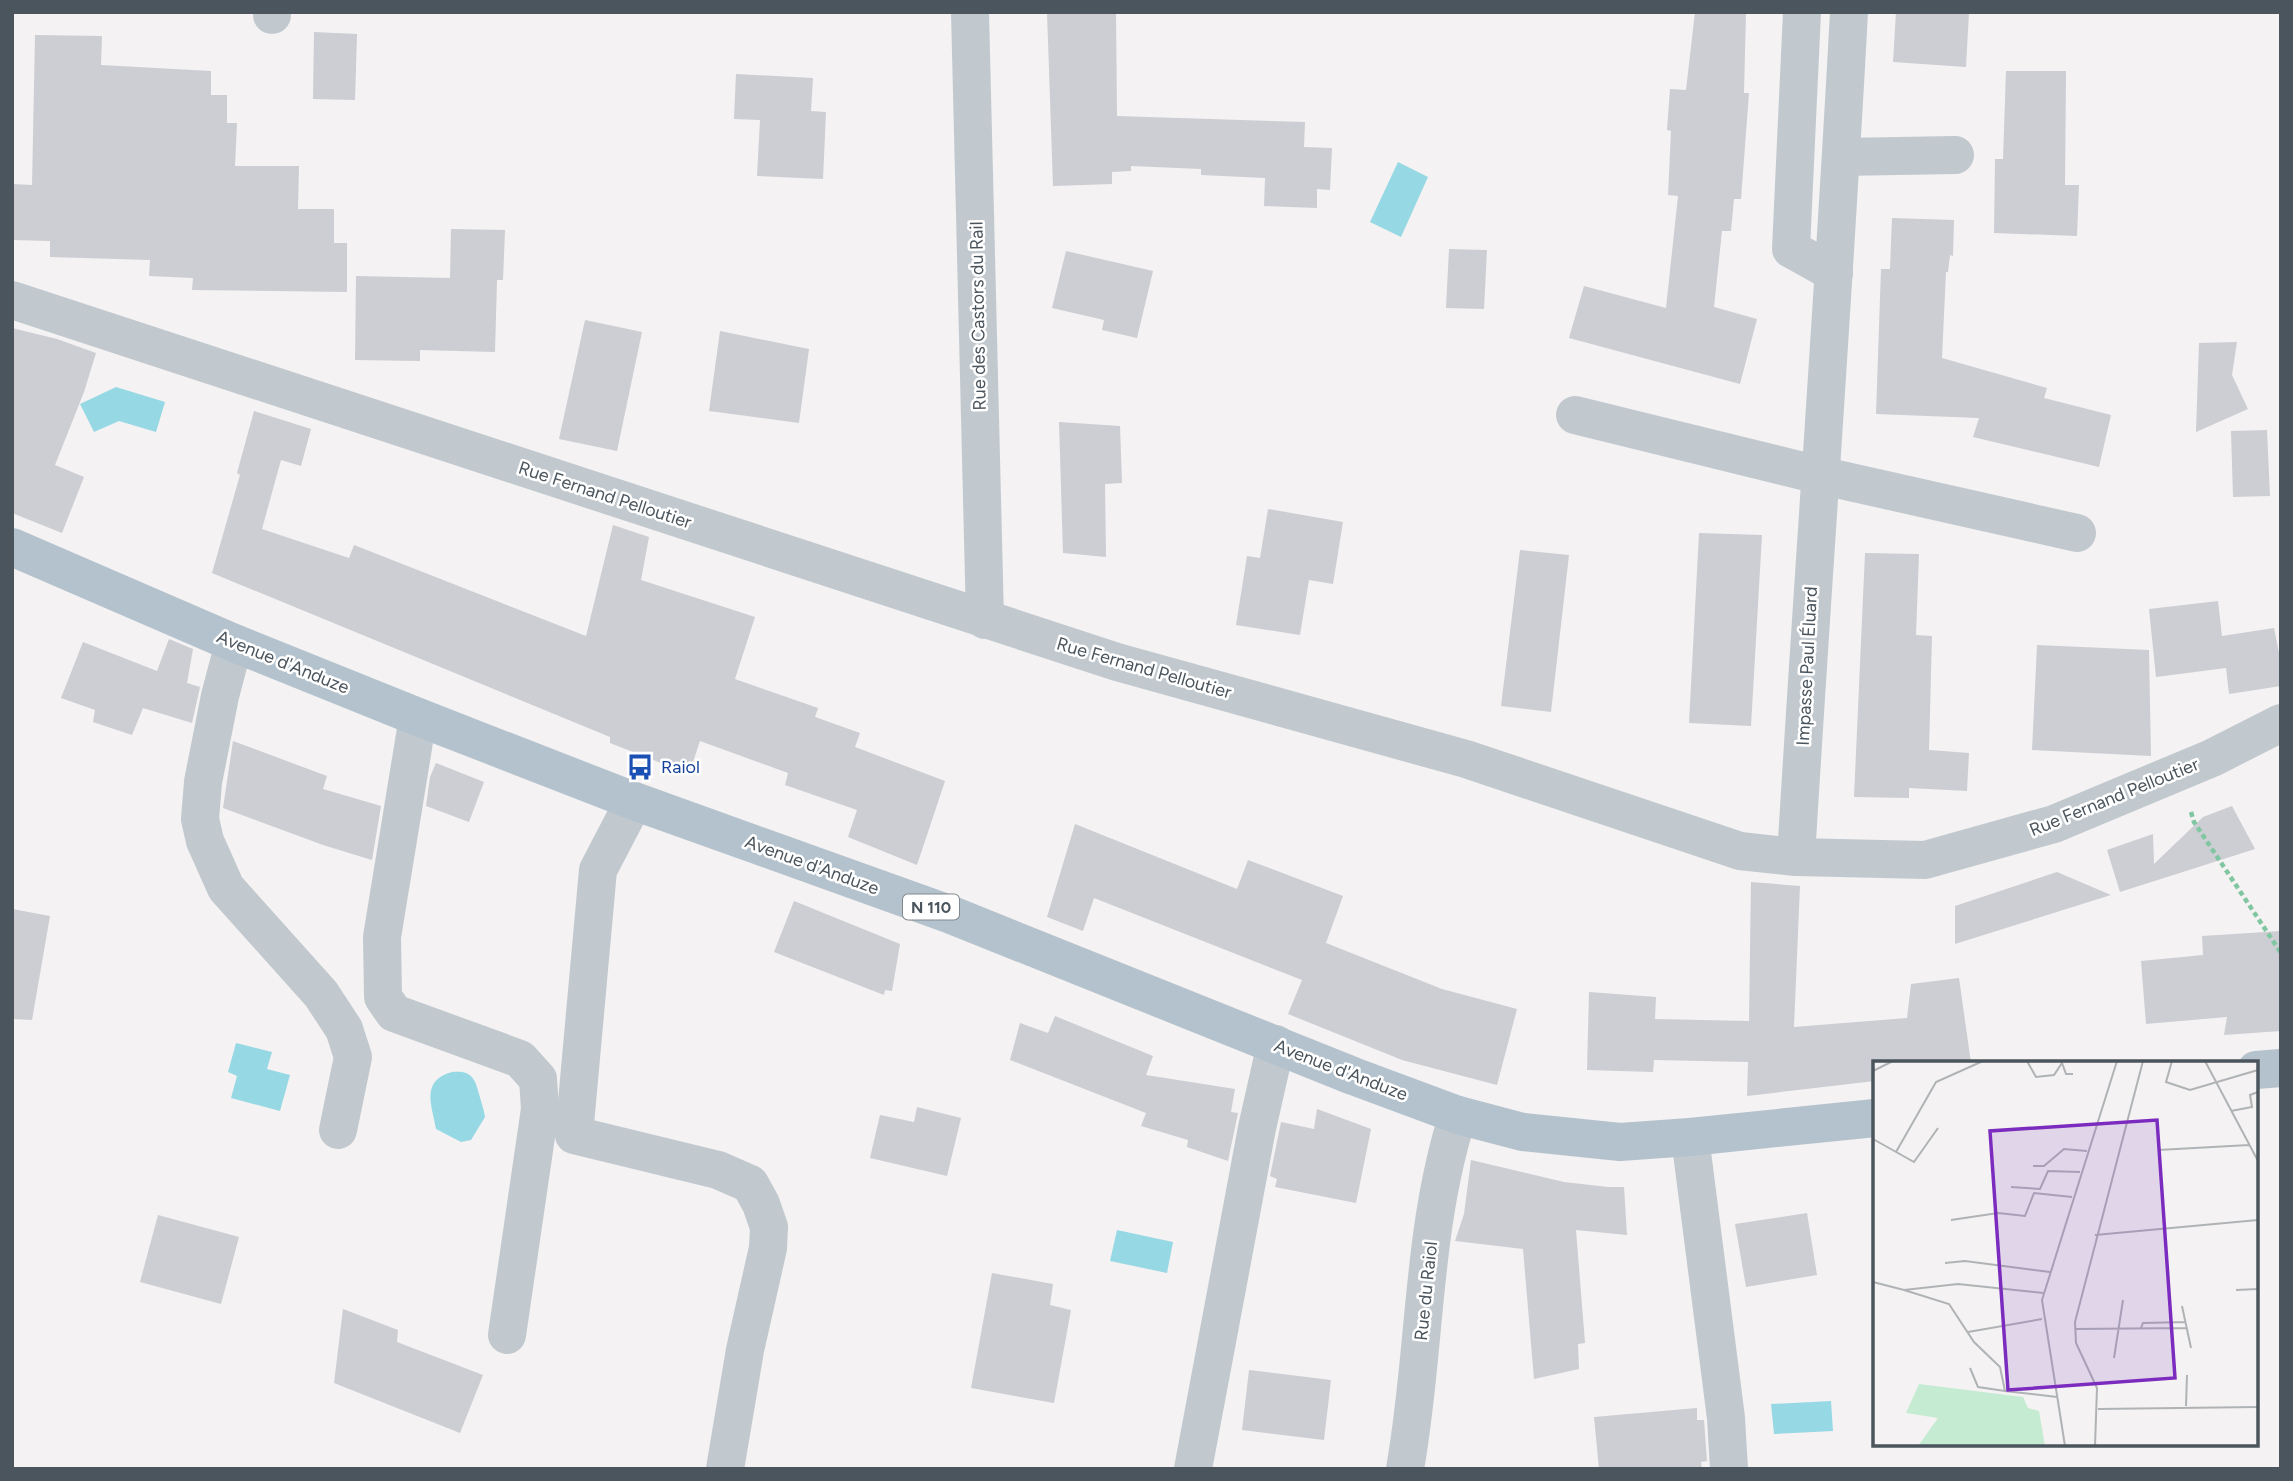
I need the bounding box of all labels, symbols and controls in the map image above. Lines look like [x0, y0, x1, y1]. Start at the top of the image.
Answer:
street label: Rue des Castors du Rail [965, 221, 991, 411]
street label: Rue Fernand Pelloutier [516, 457, 694, 533]
street label: Impasse Paul Éluard [1792, 586, 1822, 746]
street label: Avenue d'Anduze [214, 625, 353, 699]
street label: Rue Fernand Pelloutier [1054, 633, 1234, 703]
bus stop icon: Raiol [625, 752, 655, 782]
street label: Rue Fernand Pelloutier [2026, 753, 2202, 841]
place label: Raiol [661, 756, 700, 778]
street label: Avenue d'Anduze [742, 831, 882, 899]
road number: N 110 [903, 894, 959, 920]
street label: Avenue d'Anduze [1271, 1034, 1411, 1106]
inset map [1873, 1061, 2258, 1446]
street label: Rue du Raiol [1410, 1240, 1442, 1342]

